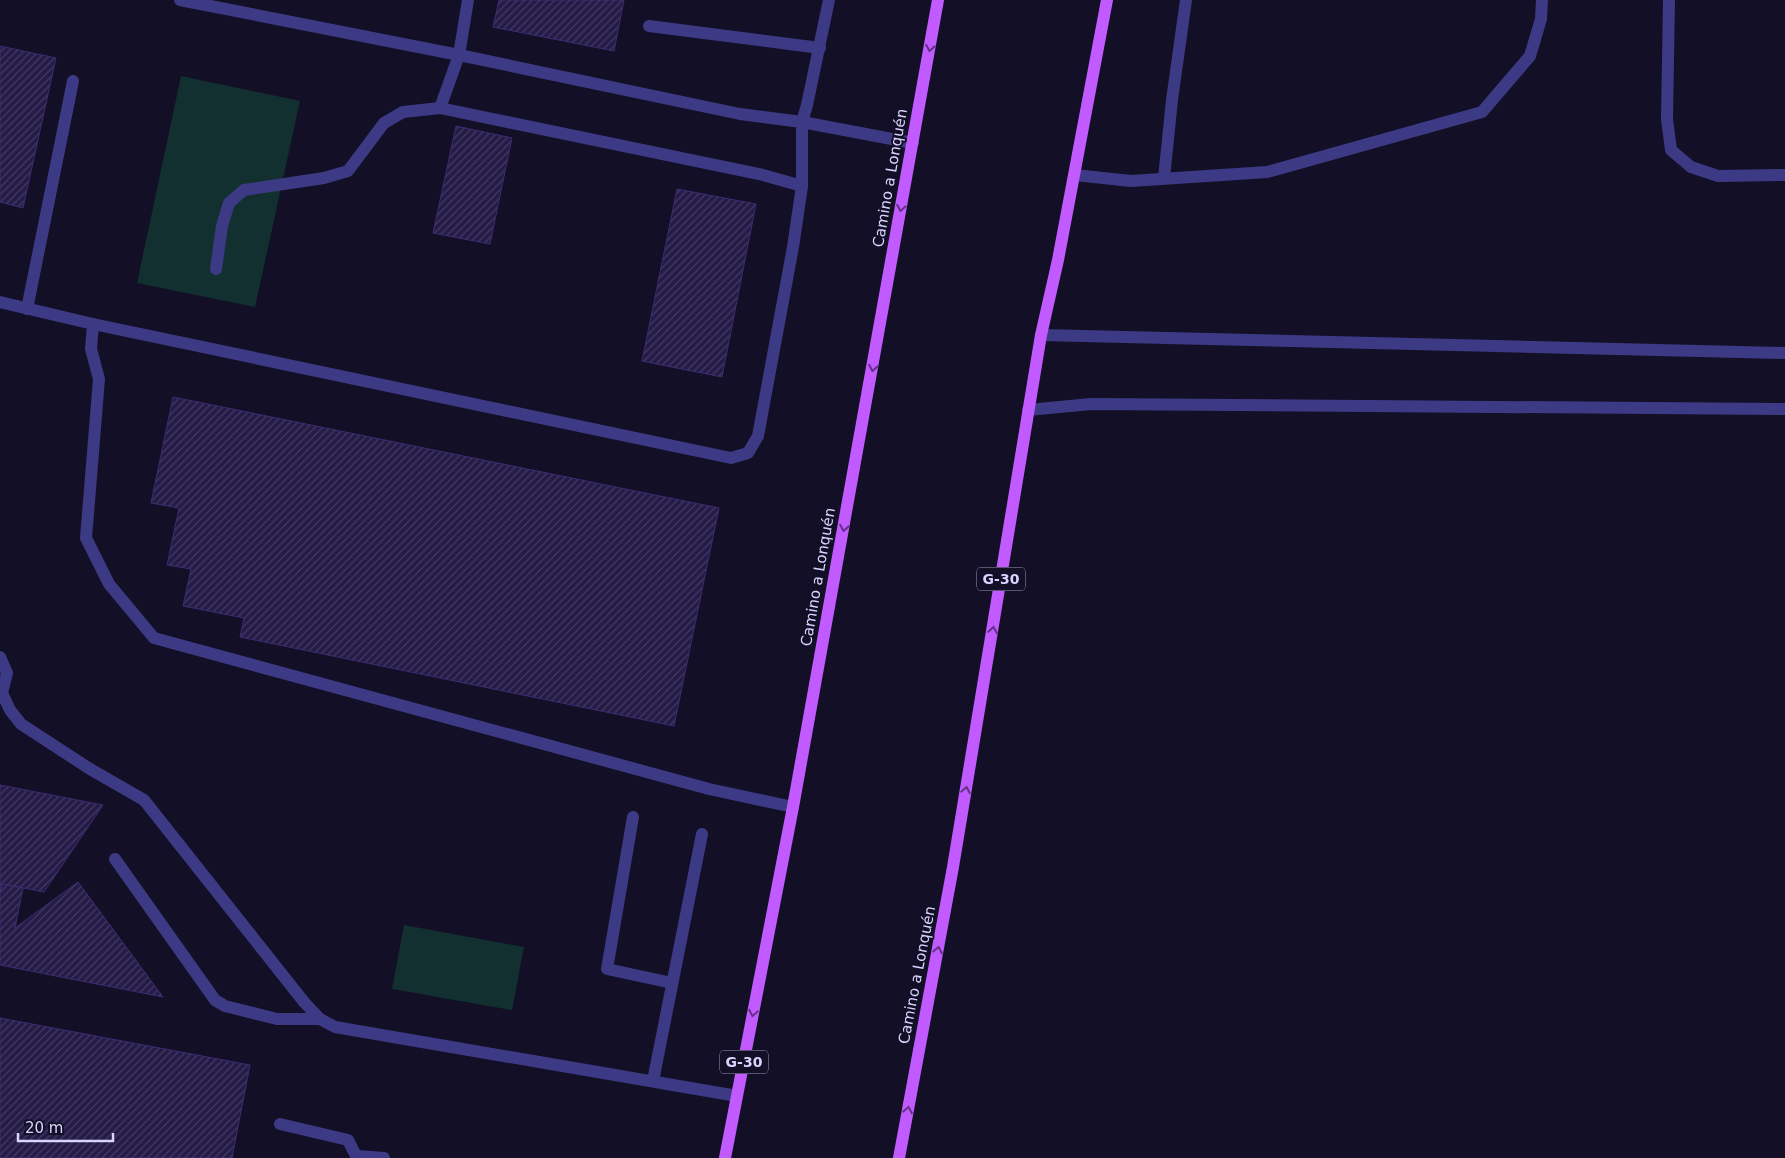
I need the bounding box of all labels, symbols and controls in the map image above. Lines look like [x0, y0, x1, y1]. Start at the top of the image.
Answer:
one-way arrow [925, 44, 935, 52]
street label: Camino a Lonquén [869, 107, 911, 249]
one-way arrow [897, 204, 907, 212]
one-way arrow [868, 364, 878, 372]
street label: Camino a Lonquén [797, 506, 839, 648]
one-way arrow [839, 523, 849, 532]
road number: G-30 [977, 568, 1025, 590]
one-way arrow [988, 626, 998, 634]
one-way arrow [961, 786, 971, 795]
street label: Camino a Lonquén [895, 904, 939, 1046]
one-way arrow [932, 946, 943, 955]
one-way arrow [748, 1009, 758, 1018]
road number: G-30 [720, 1050, 768, 1074]
one-way arrow [903, 1106, 913, 1114]
scale bar [18, 1110, 112, 1142]
text: 20 m [25, 1119, 63, 1137]

